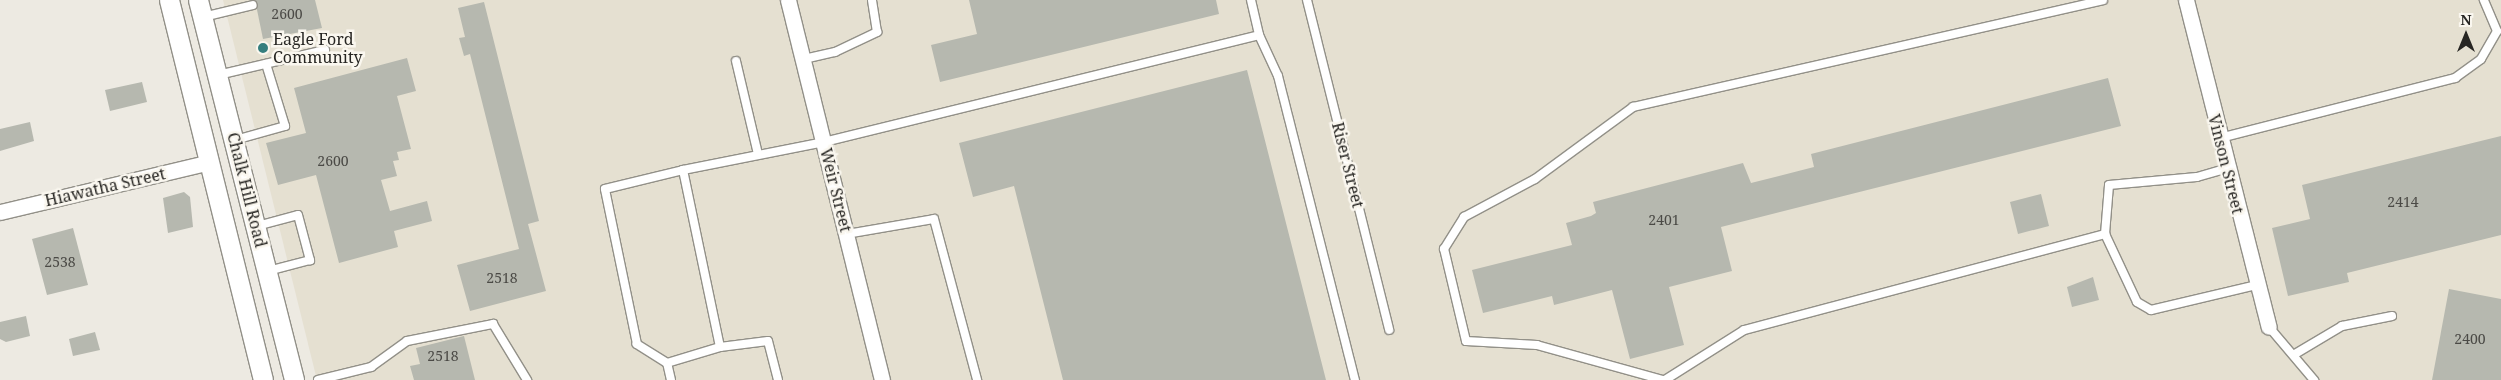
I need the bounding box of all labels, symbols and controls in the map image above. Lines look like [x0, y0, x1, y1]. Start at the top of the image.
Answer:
house number: 2600 [271, 6, 303, 22]
north arrow [2441, 10, 2491, 60]
text: N [2460, 10, 2472, 29]
place label: Eagle Ford Community [273, 29, 363, 67]
marker: Eagle Ford Community [257, 42, 269, 54]
street label: Vinson Street [2204, 112, 2248, 216]
street label: Riser Street [1328, 120, 1368, 210]
street label: Chalk Hill Road [223, 130, 271, 250]
street label: Weir Street [816, 146, 856, 234]
house number: 2600 [317, 153, 349, 169]
street label: Hiawatha Street [43, 164, 167, 210]
house number: 2414 [2387, 194, 2419, 210]
house number: 2401 [1648, 212, 1680, 228]
house number: 2538 [44, 254, 76, 270]
house number: 2518 [486, 270, 518, 286]
house number: 2400 [2454, 331, 2486, 347]
house number: 2518 [427, 348, 459, 364]

